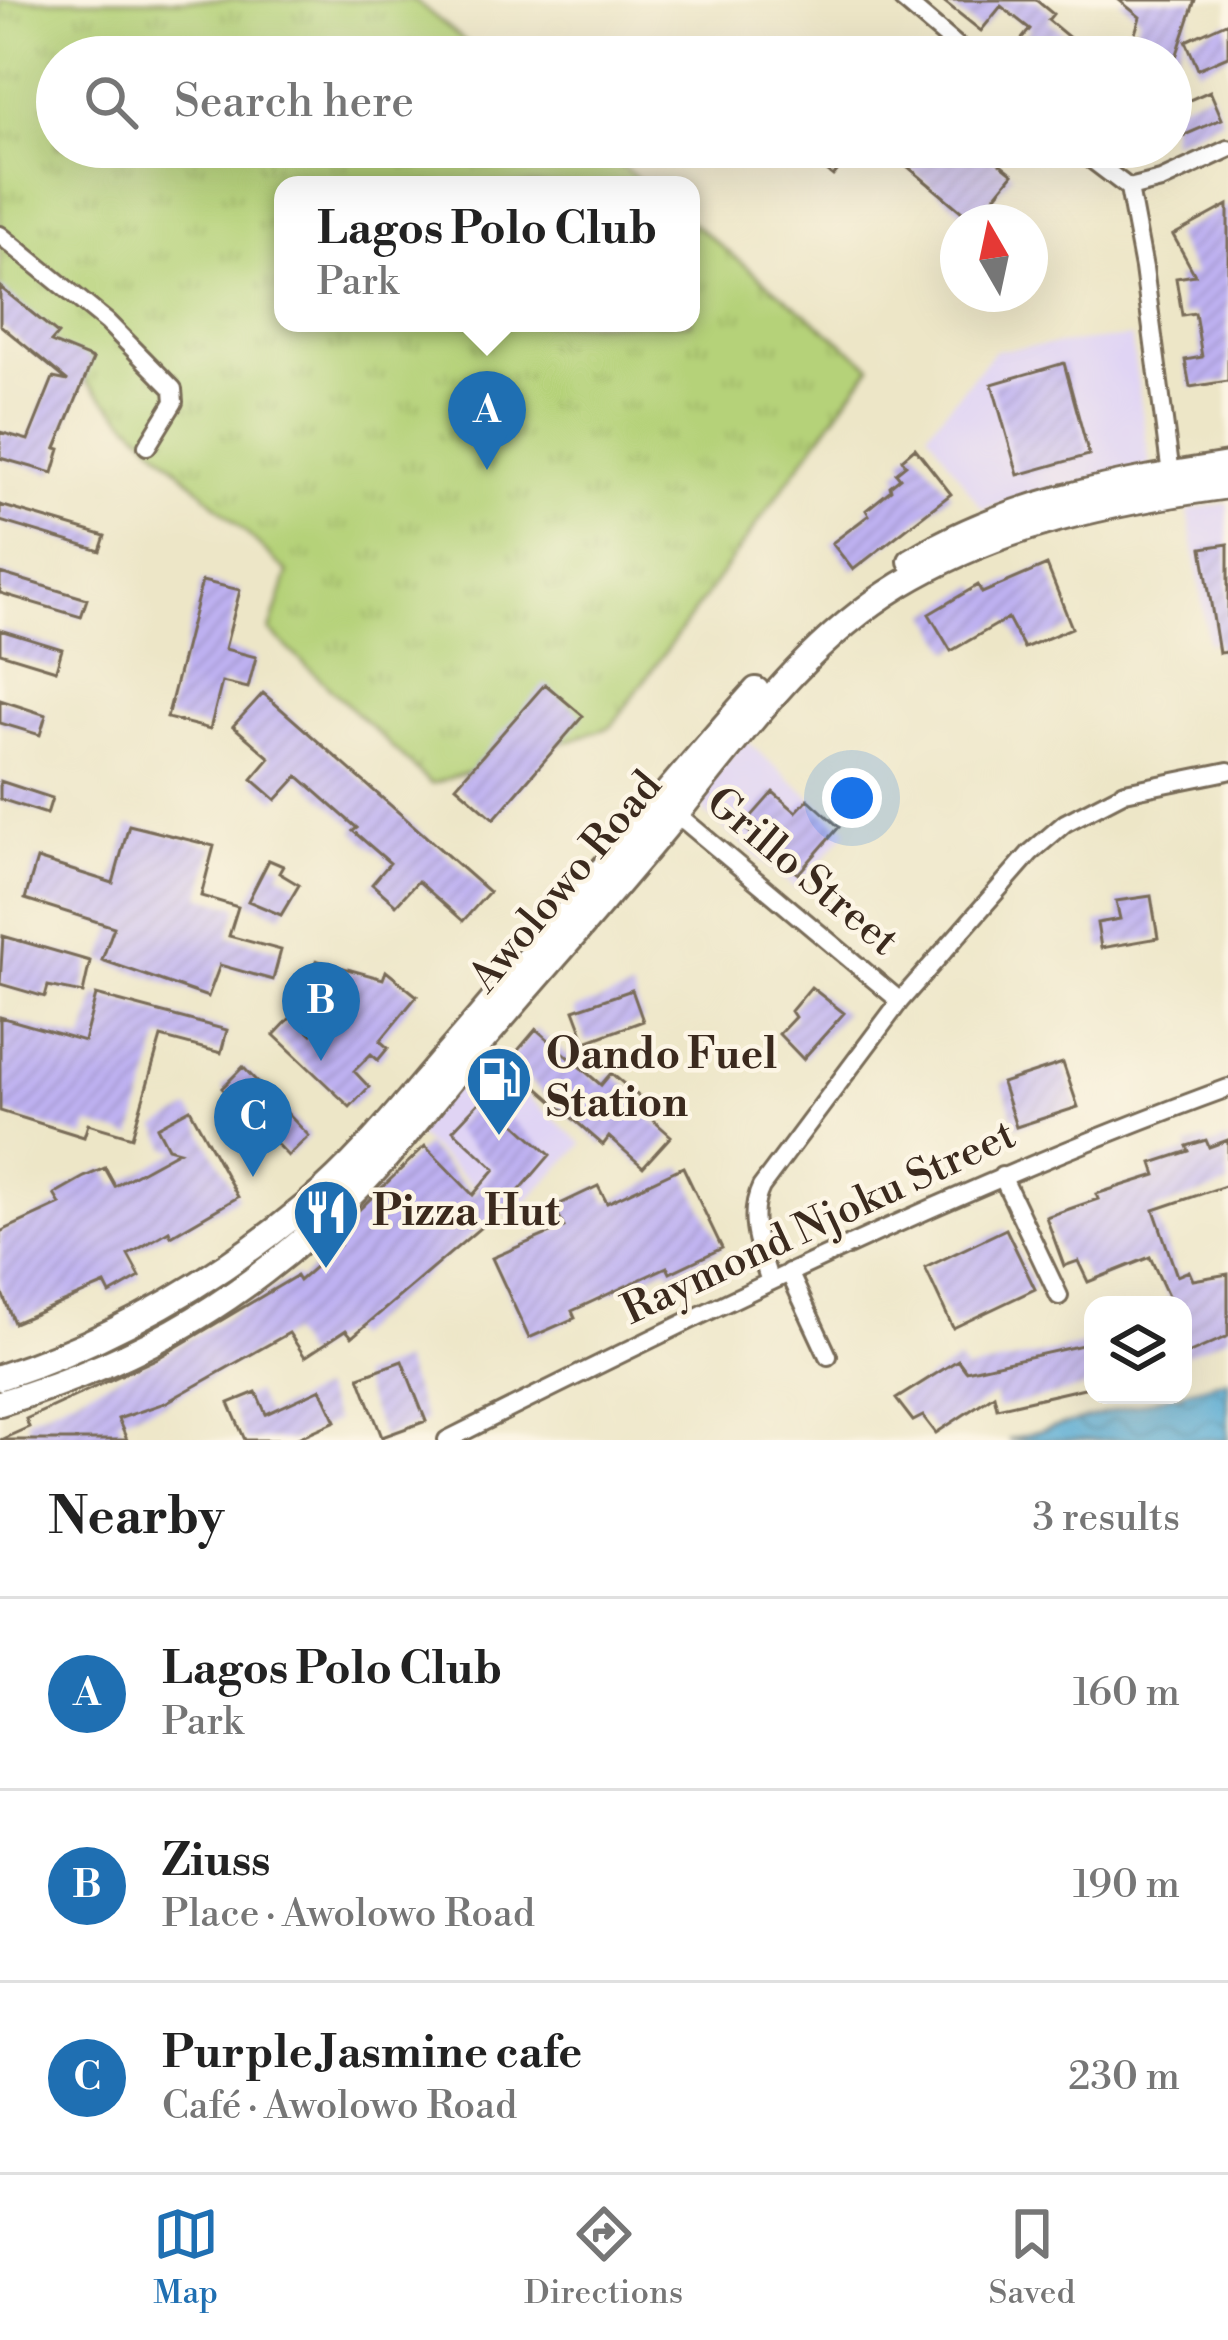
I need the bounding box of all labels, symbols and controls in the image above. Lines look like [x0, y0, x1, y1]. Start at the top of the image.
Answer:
search box [36, 36, 1192, 168]
icon: search [78, 69, 144, 135]
text: Search here [174, 74, 414, 131]
popup [274, 176, 700, 332]
text: Lagos Polo Club [317, 201, 657, 258]
north arrow [940, 204, 1048, 312]
text: Park [317, 258, 398, 307]
pin: A [448, 371, 526, 470]
street label: Awolowo Road [457, 760, 674, 1004]
your location [822, 768, 882, 828]
street label: Grillo Street [695, 776, 909, 968]
pin: B [282, 962, 360, 1061]
place label: Oando Fuel Station [546, 1029, 777, 1130]
fuel station icon: Oando Fuel Station [464, 1044, 534, 1138]
pin: C [214, 1078, 292, 1177]
street label: Raymond Njoku Street [614, 1109, 1025, 1338]
restaurant icon: Pizza Hut [291, 1177, 361, 1271]
place label: Pizza Hut [372, 1186, 561, 1239]
map controls [1084, 1296, 1192, 1404]
button: layers [1084, 1296, 1192, 1404]
text: Nearby [48, 1486, 224, 1550]
text: 3 results [1032, 1494, 1180, 1543]
text: Lagos Polo Club [162, 1641, 502, 1698]
text: A [73, 1669, 101, 1718]
text: 160 m [1073, 1669, 1180, 1718]
text: Park [162, 1698, 243, 1747]
text: Ziuss [162, 1833, 271, 1890]
text: B [72, 1861, 102, 1910]
text: 190 m [1073, 1861, 1180, 1910]
text: Place · Awolowo Road [162, 1890, 535, 1939]
text: Purple Jasmine cafe [162, 2025, 582, 2082]
text: C [73, 2053, 101, 2102]
text: 230 m [1068, 2053, 1180, 2102]
text: Café · Awolowo Road [162, 2082, 517, 2131]
tab: Map [153, 2201, 219, 2314]
tab: Directions [524, 2201, 683, 2314]
tab: Saved [989, 2201, 1075, 2314]

